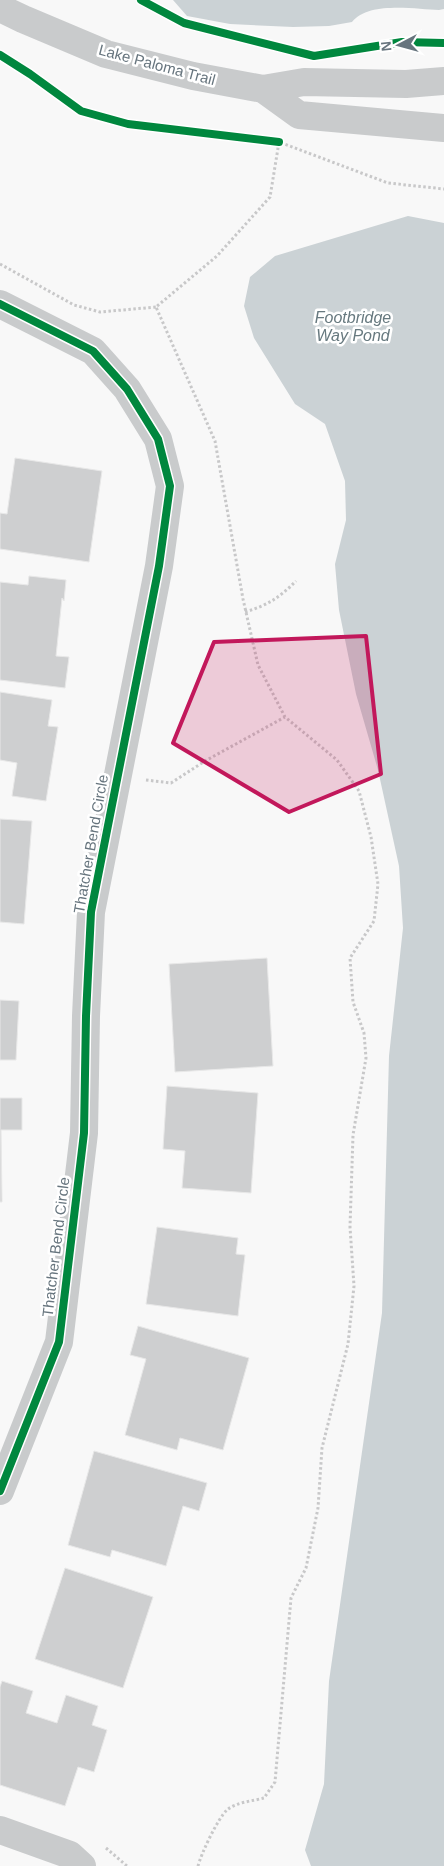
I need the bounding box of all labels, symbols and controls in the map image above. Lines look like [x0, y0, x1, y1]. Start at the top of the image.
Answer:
north arrow [374, 20, 424, 70]
text: N [378, 40, 395, 52]
street label: Lake Paloma Trail [97, 41, 217, 88]
water label: Footbridge Way Pond [315, 309, 391, 344]
street label: Thatcher Bend Circle [70, 773, 111, 915]
street label: Thatcher Bend Circle [38, 1176, 73, 1318]

